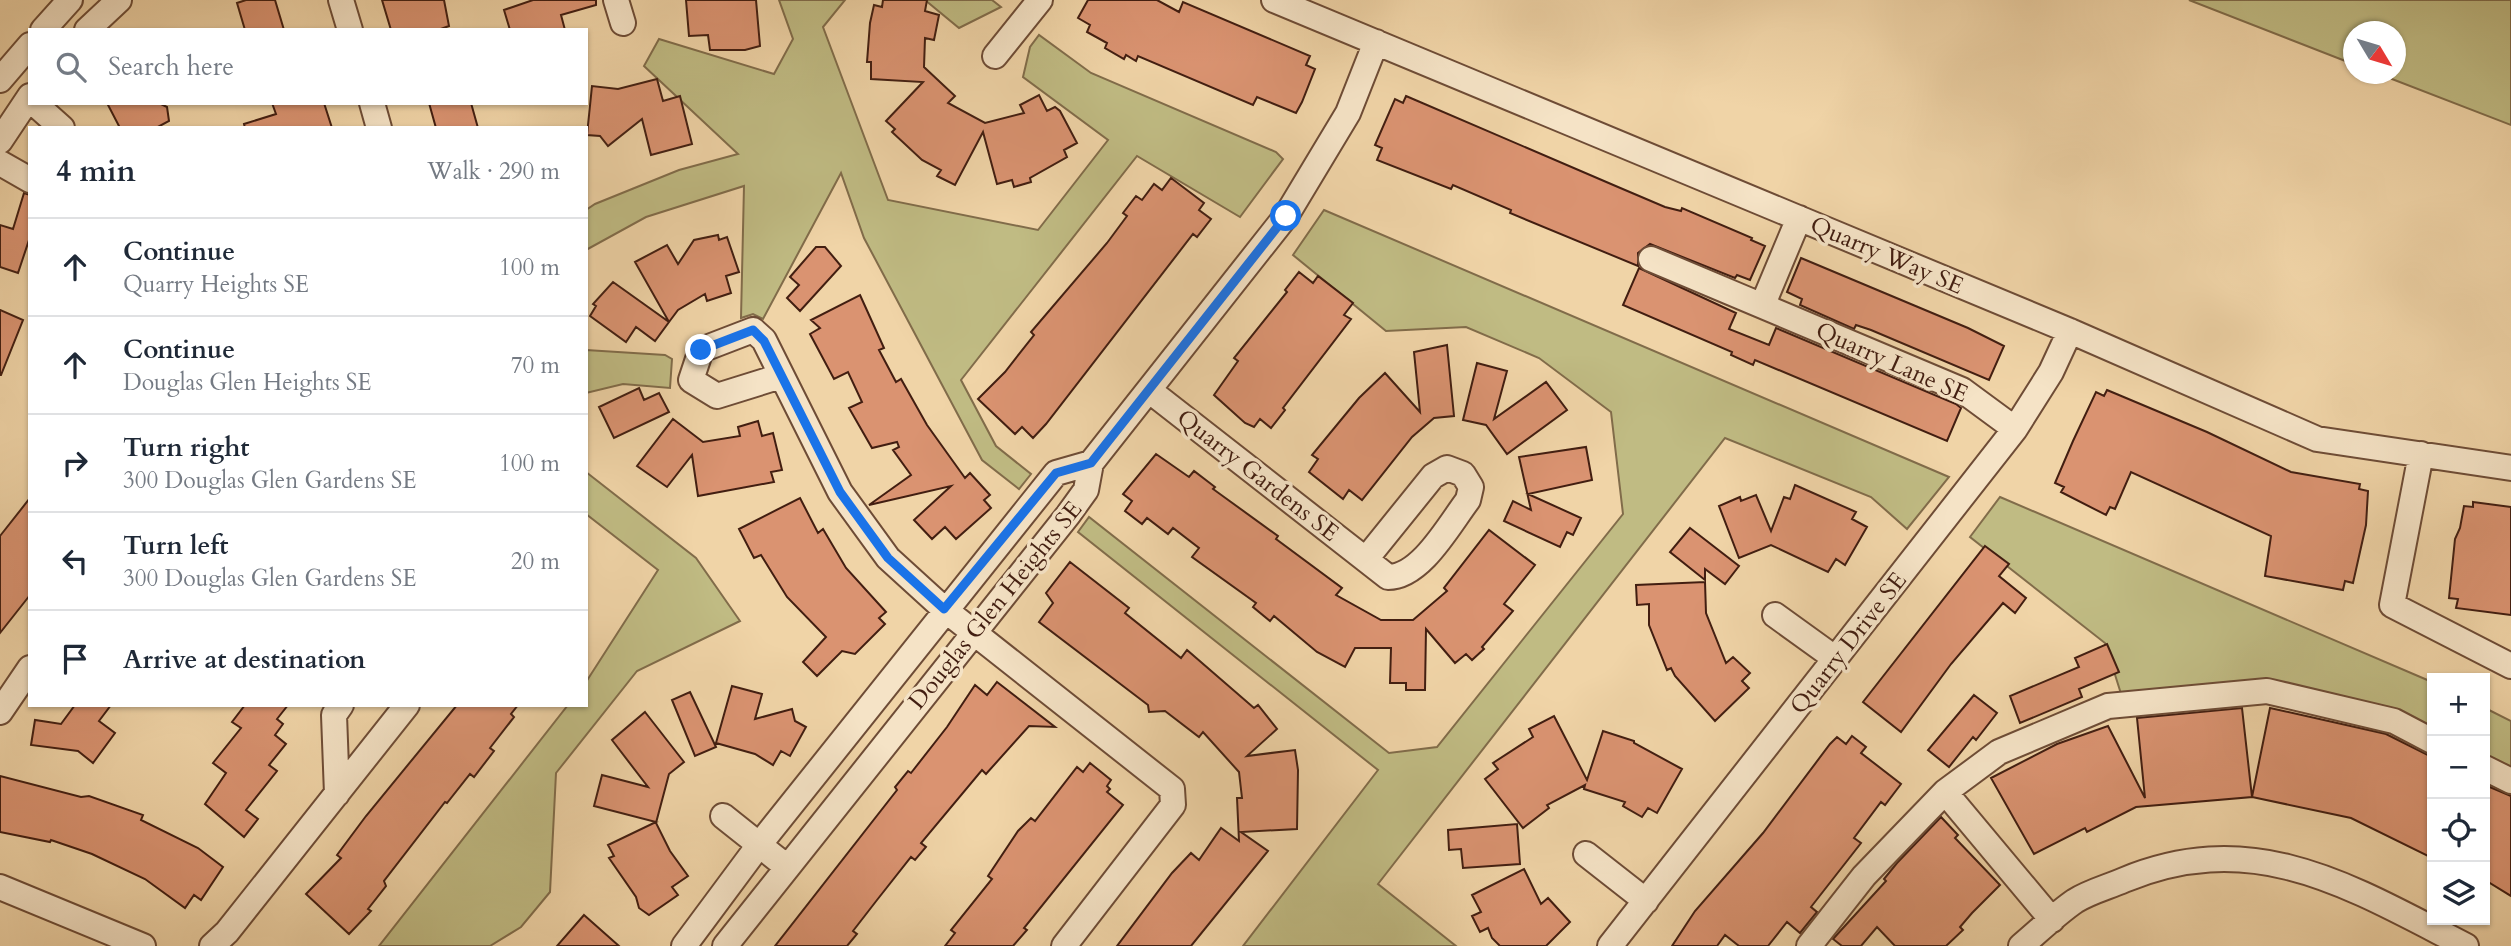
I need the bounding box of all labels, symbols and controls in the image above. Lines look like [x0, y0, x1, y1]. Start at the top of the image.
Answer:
north arrow [2343, 21, 2406, 84]
search box [28, 28, 588, 105]
icon: search [52, 48, 90, 86]
text: Search here [108, 49, 234, 84]
text: 4 min [56, 151, 136, 192]
text: Walk · 290 m [427, 156, 560, 187]
route start [1270, 200, 1301, 231]
street label: Quarry Way SE [1805, 208, 1969, 303]
text: Continue [123, 234, 235, 269]
icon: ahead [56, 248, 94, 286]
text: 100 m [499, 252, 560, 283]
text: Quarry Heights SE [123, 269, 309, 300]
street label: Quarry Lane SE [1810, 314, 1973, 411]
text: Continue [123, 332, 235, 367]
route end [685, 334, 716, 365]
icon: ahead [56, 346, 94, 384]
text: 70 m [511, 350, 560, 381]
text: Douglas Glen Heights SE [123, 367, 372, 398]
street label: Quarry Gardens SE [1170, 402, 1346, 549]
text: Turn right [123, 430, 250, 465]
icon: right [56, 444, 94, 482]
text: 100 m [499, 448, 560, 479]
text: 300 Douglas Glen Gardens SE [123, 465, 416, 496]
street label: Douglas Glen Heights SE [901, 494, 1090, 716]
text: Turn left [123, 528, 228, 563]
icon: left [56, 542, 94, 580]
text: 20 m [511, 546, 560, 577]
text: 300 Douglas Glen Gardens SE [123, 563, 416, 594]
street label: Quarry Drive SE [1782, 565, 1914, 721]
icon: arrive [56, 640, 94, 678]
text: Arrive at destination [123, 642, 366, 677]
map controls [2427, 673, 2490, 925]
button: + [2427, 673, 2490, 736]
button: − [2427, 736, 2490, 799]
button: locate [2427, 799, 2490, 862]
button: layers [2427, 862, 2490, 925]

